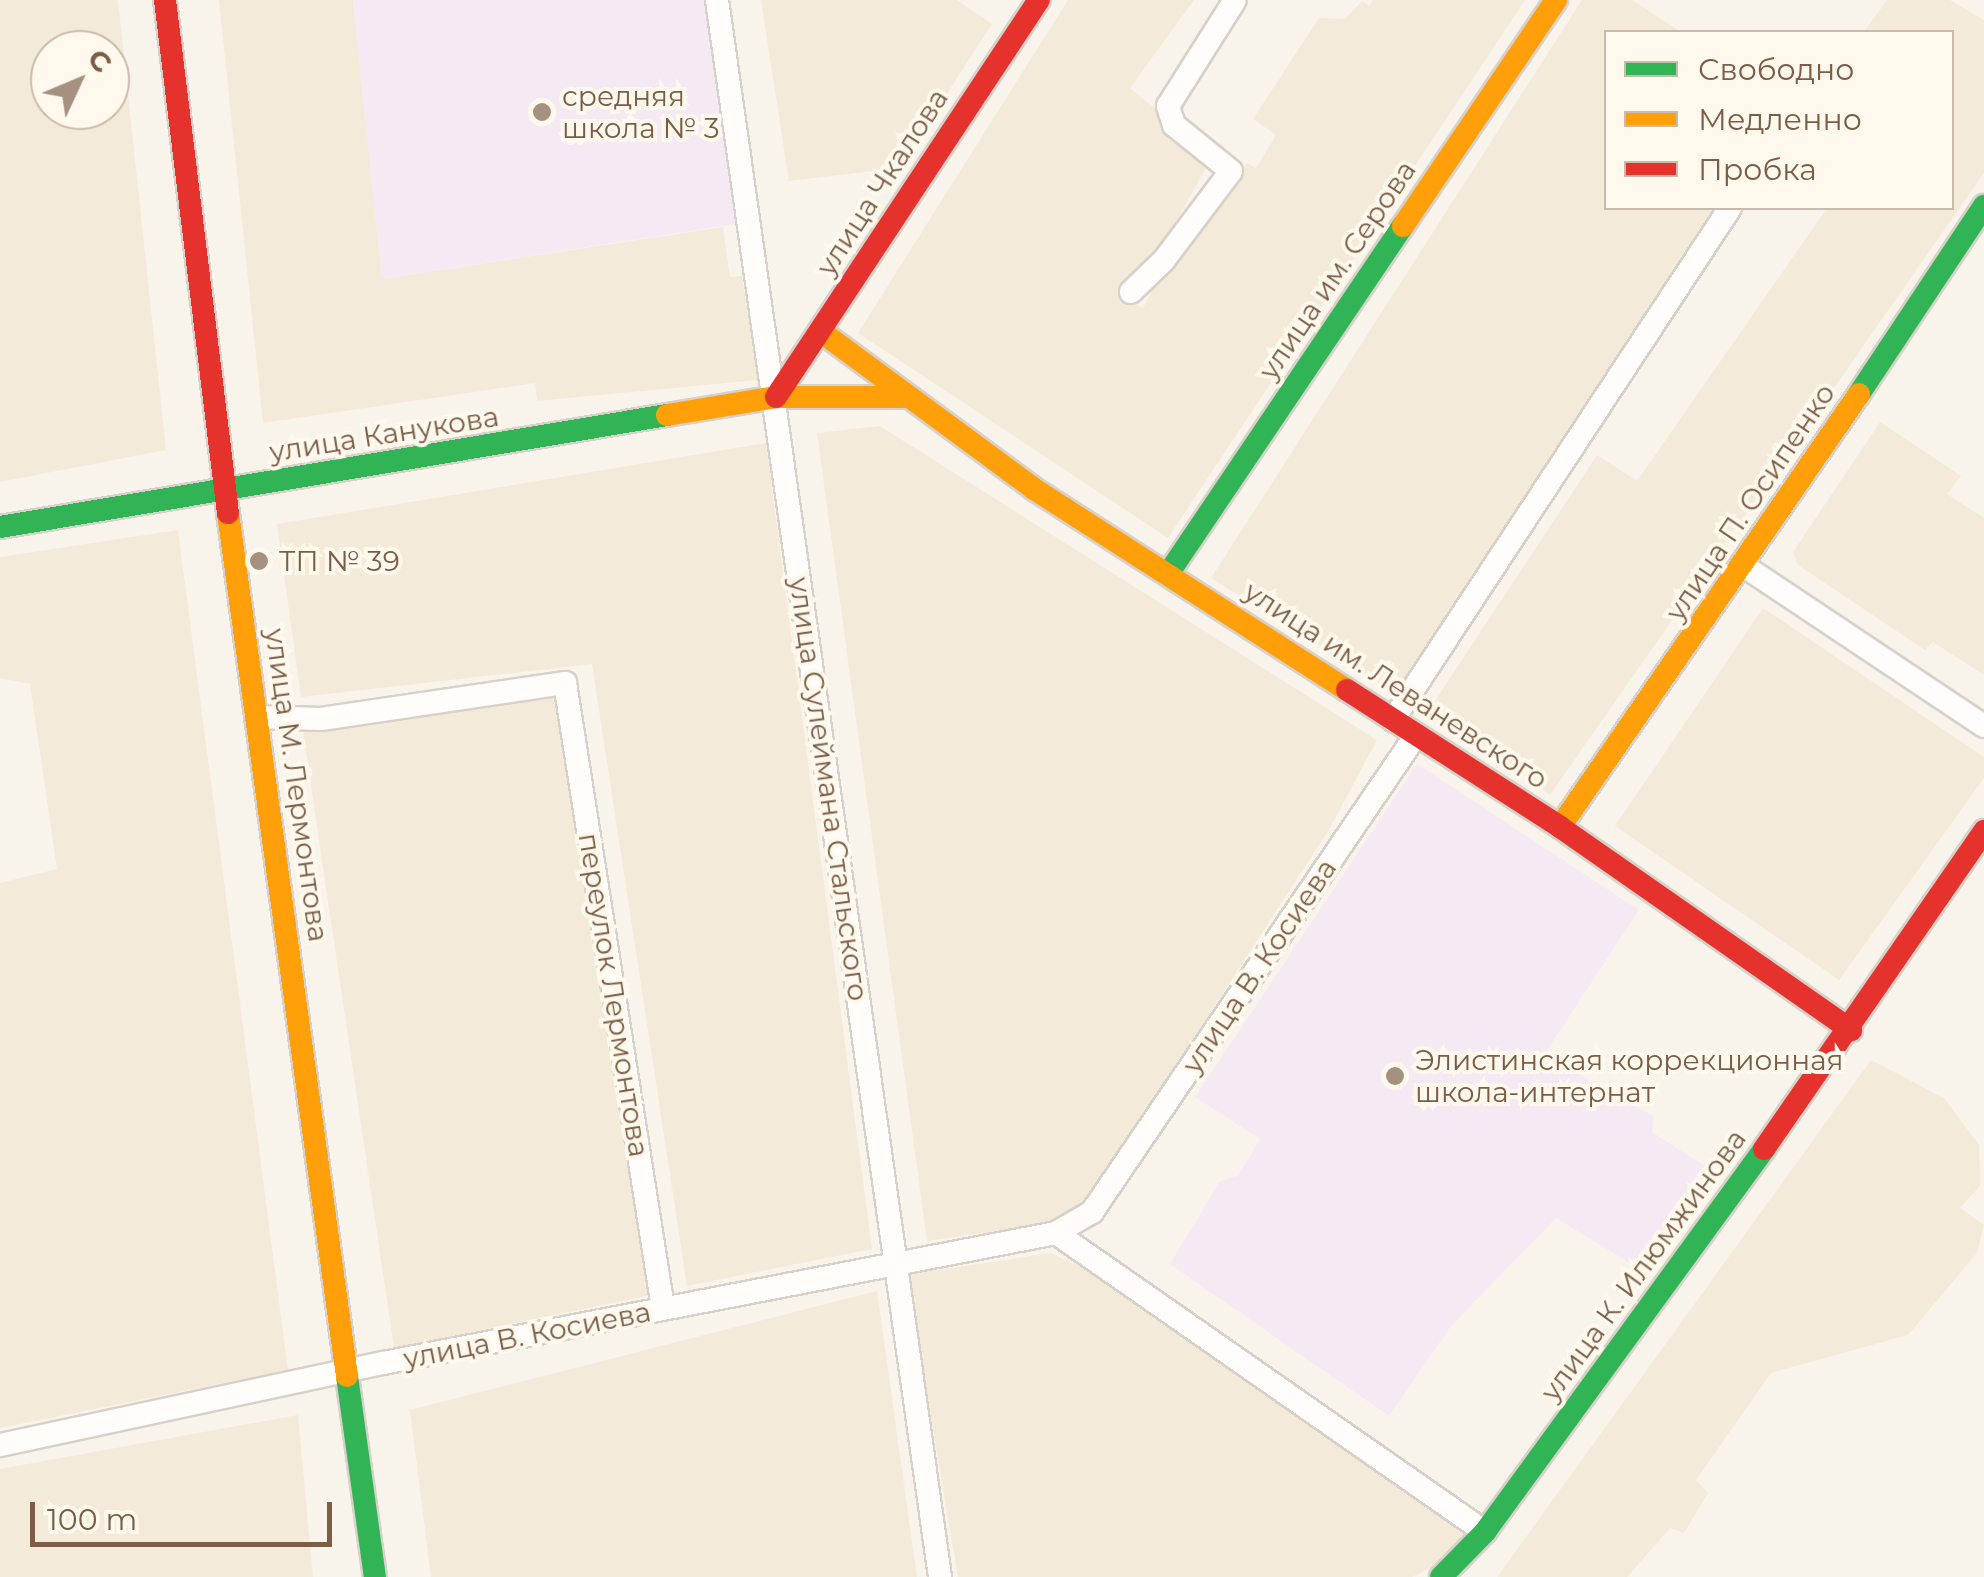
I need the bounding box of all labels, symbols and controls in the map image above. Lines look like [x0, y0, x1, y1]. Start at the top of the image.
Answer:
north arrow [30, 30, 130, 130]
legend [1604, 30, 1954, 210]
text: С [81, 41, 119, 80]
text: Свободно [1698, 51, 1854, 88]
place label: средняя школа № 3 [562, 79, 720, 145]
street label: улица Чкалова [809, 82, 955, 282]
marker: средняя школа № 3 [531, 101, 553, 123]
text: Медленно [1698, 101, 1862, 138]
text: Пробка [1698, 151, 1817, 188]
street label: улица им. Серова [1251, 154, 1423, 386]
street label: улица П. Осипенко [1658, 377, 1842, 627]
street label: улица Канукова [267, 399, 501, 469]
place label: ТП № 39 [279, 544, 400, 578]
marker: ТП № 39 [248, 550, 270, 572]
street label: улица им. Леваневского [1238, 574, 1554, 796]
street label: улица Сулеймана Стальского [783, 575, 875, 1003]
street label: улица М. Лермонтова [258, 626, 336, 944]
street label: переулок Лермонтова [572, 831, 656, 1159]
street label: улица В. Косиева [1175, 852, 1343, 1080]
place label: Элистинская коррекционная школа-интернат [1415, 1043, 1843, 1109]
marker: Элистинская коррекционная школа-интернат [1384, 1065, 1406, 1087]
street label: улица К. Илюмжинова [1533, 1123, 1753, 1407]
street label: улица В. Косиева [400, 1295, 654, 1375]
scale bar [35, 1482, 338, 1544]
text: 100 m [47, 1501, 137, 1538]

